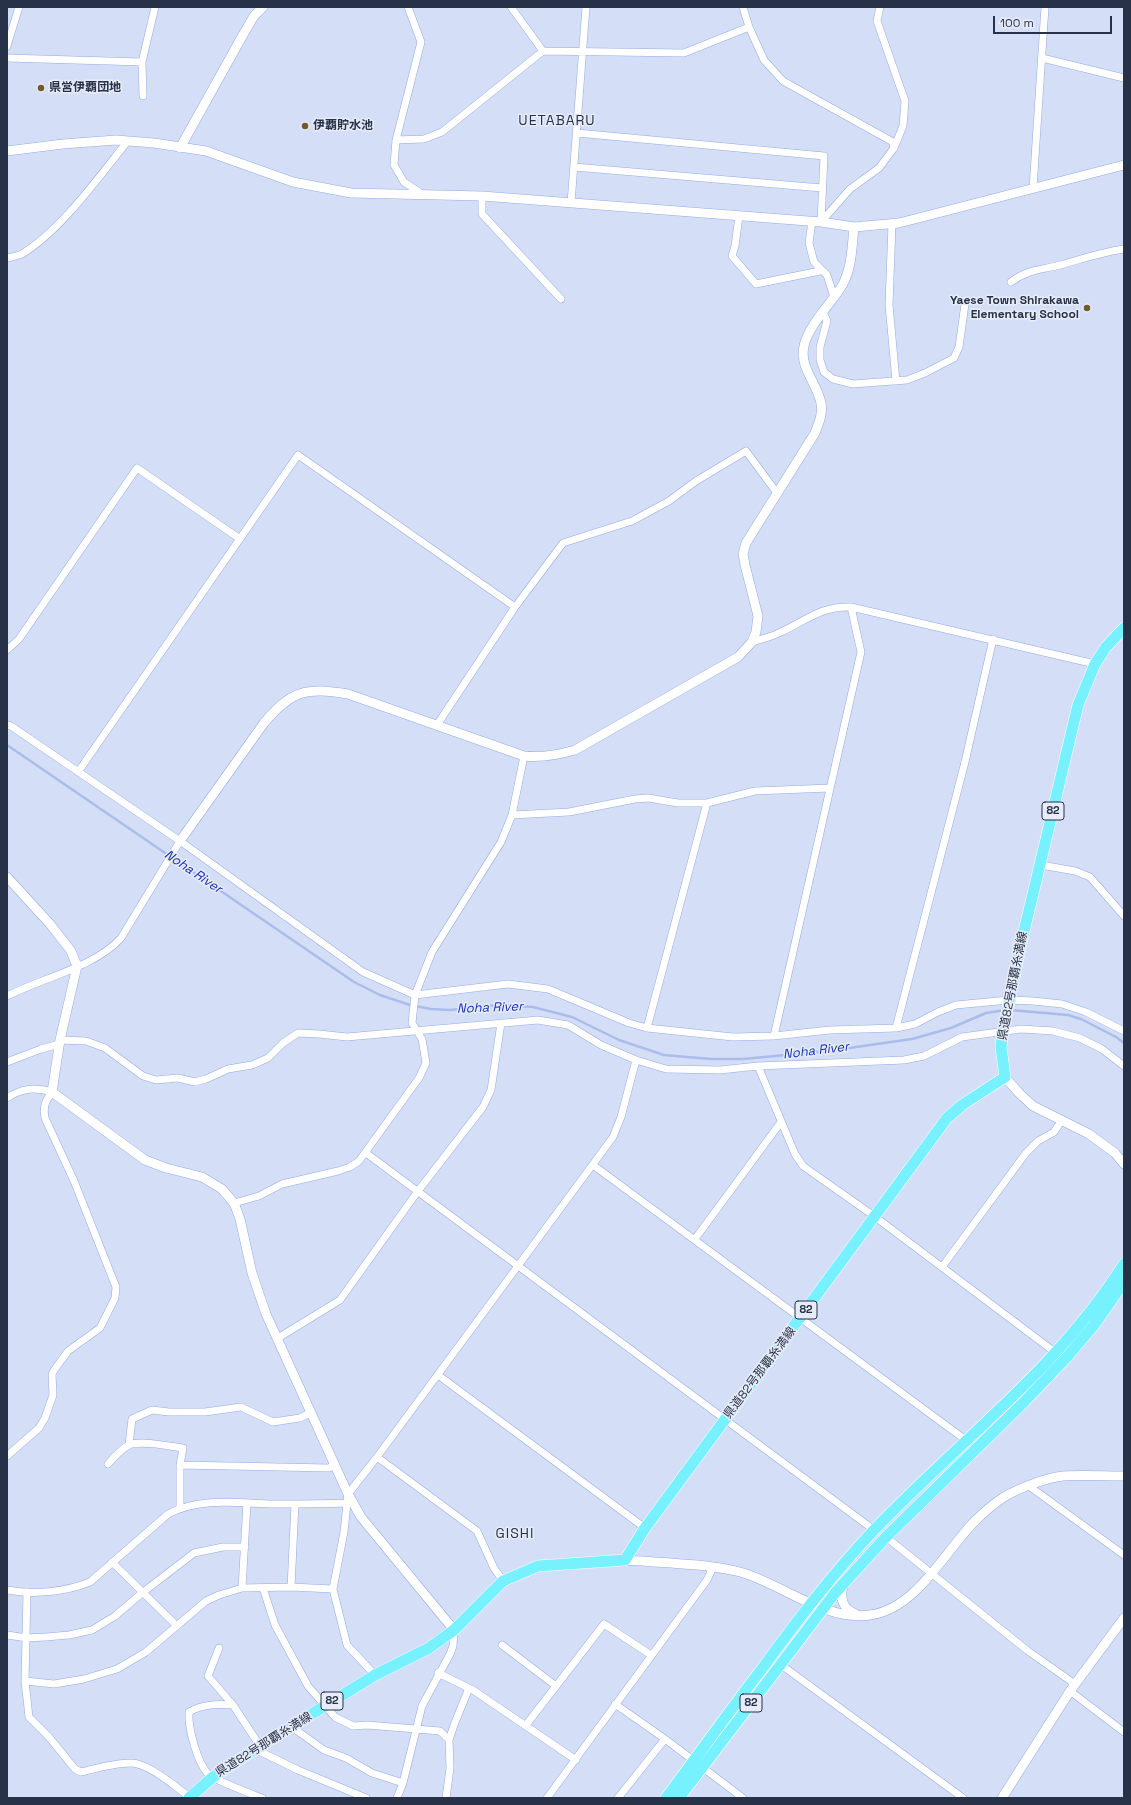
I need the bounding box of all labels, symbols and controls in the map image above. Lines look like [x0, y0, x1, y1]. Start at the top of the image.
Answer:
scale bar [995, 8, 1114, 34]
text: 100 m [1000, 15, 1034, 31]
place label: 県営伊覇団地 [49, 81, 121, 95]
marker: 県営伊覇団地 [36, 83, 46, 93]
district label: UETABARU [518, 113, 596, 129]
place label: 伊覇貯水池 [313, 119, 373, 133]
marker: 伊覇貯水池 [300, 121, 310, 131]
place label: Yaese Town Shirakawa Elementary School [950, 294, 1079, 322]
marker: Yaese Town Shirakawa Elementary School [1082, 303, 1092, 313]
road number: 82 [1042, 802, 1064, 820]
water label: Noha River [161, 847, 225, 897]
street label: 県道82号那覇糸満線 [995, 930, 1031, 1042]
water label: Noha River [457, 999, 523, 1017]
water label: Noha River [782, 1039, 850, 1063]
road number: 82 [795, 1301, 817, 1319]
street label: 県道82号那覇糸満線 [721, 1324, 799, 1422]
district label: GISHI [496, 1526, 534, 1542]
road number: 82 [321, 1692, 343, 1710]
road number: 82 [740, 1694, 762, 1712]
street label: 県道82号那覇糸満線 [213, 1710, 315, 1780]

